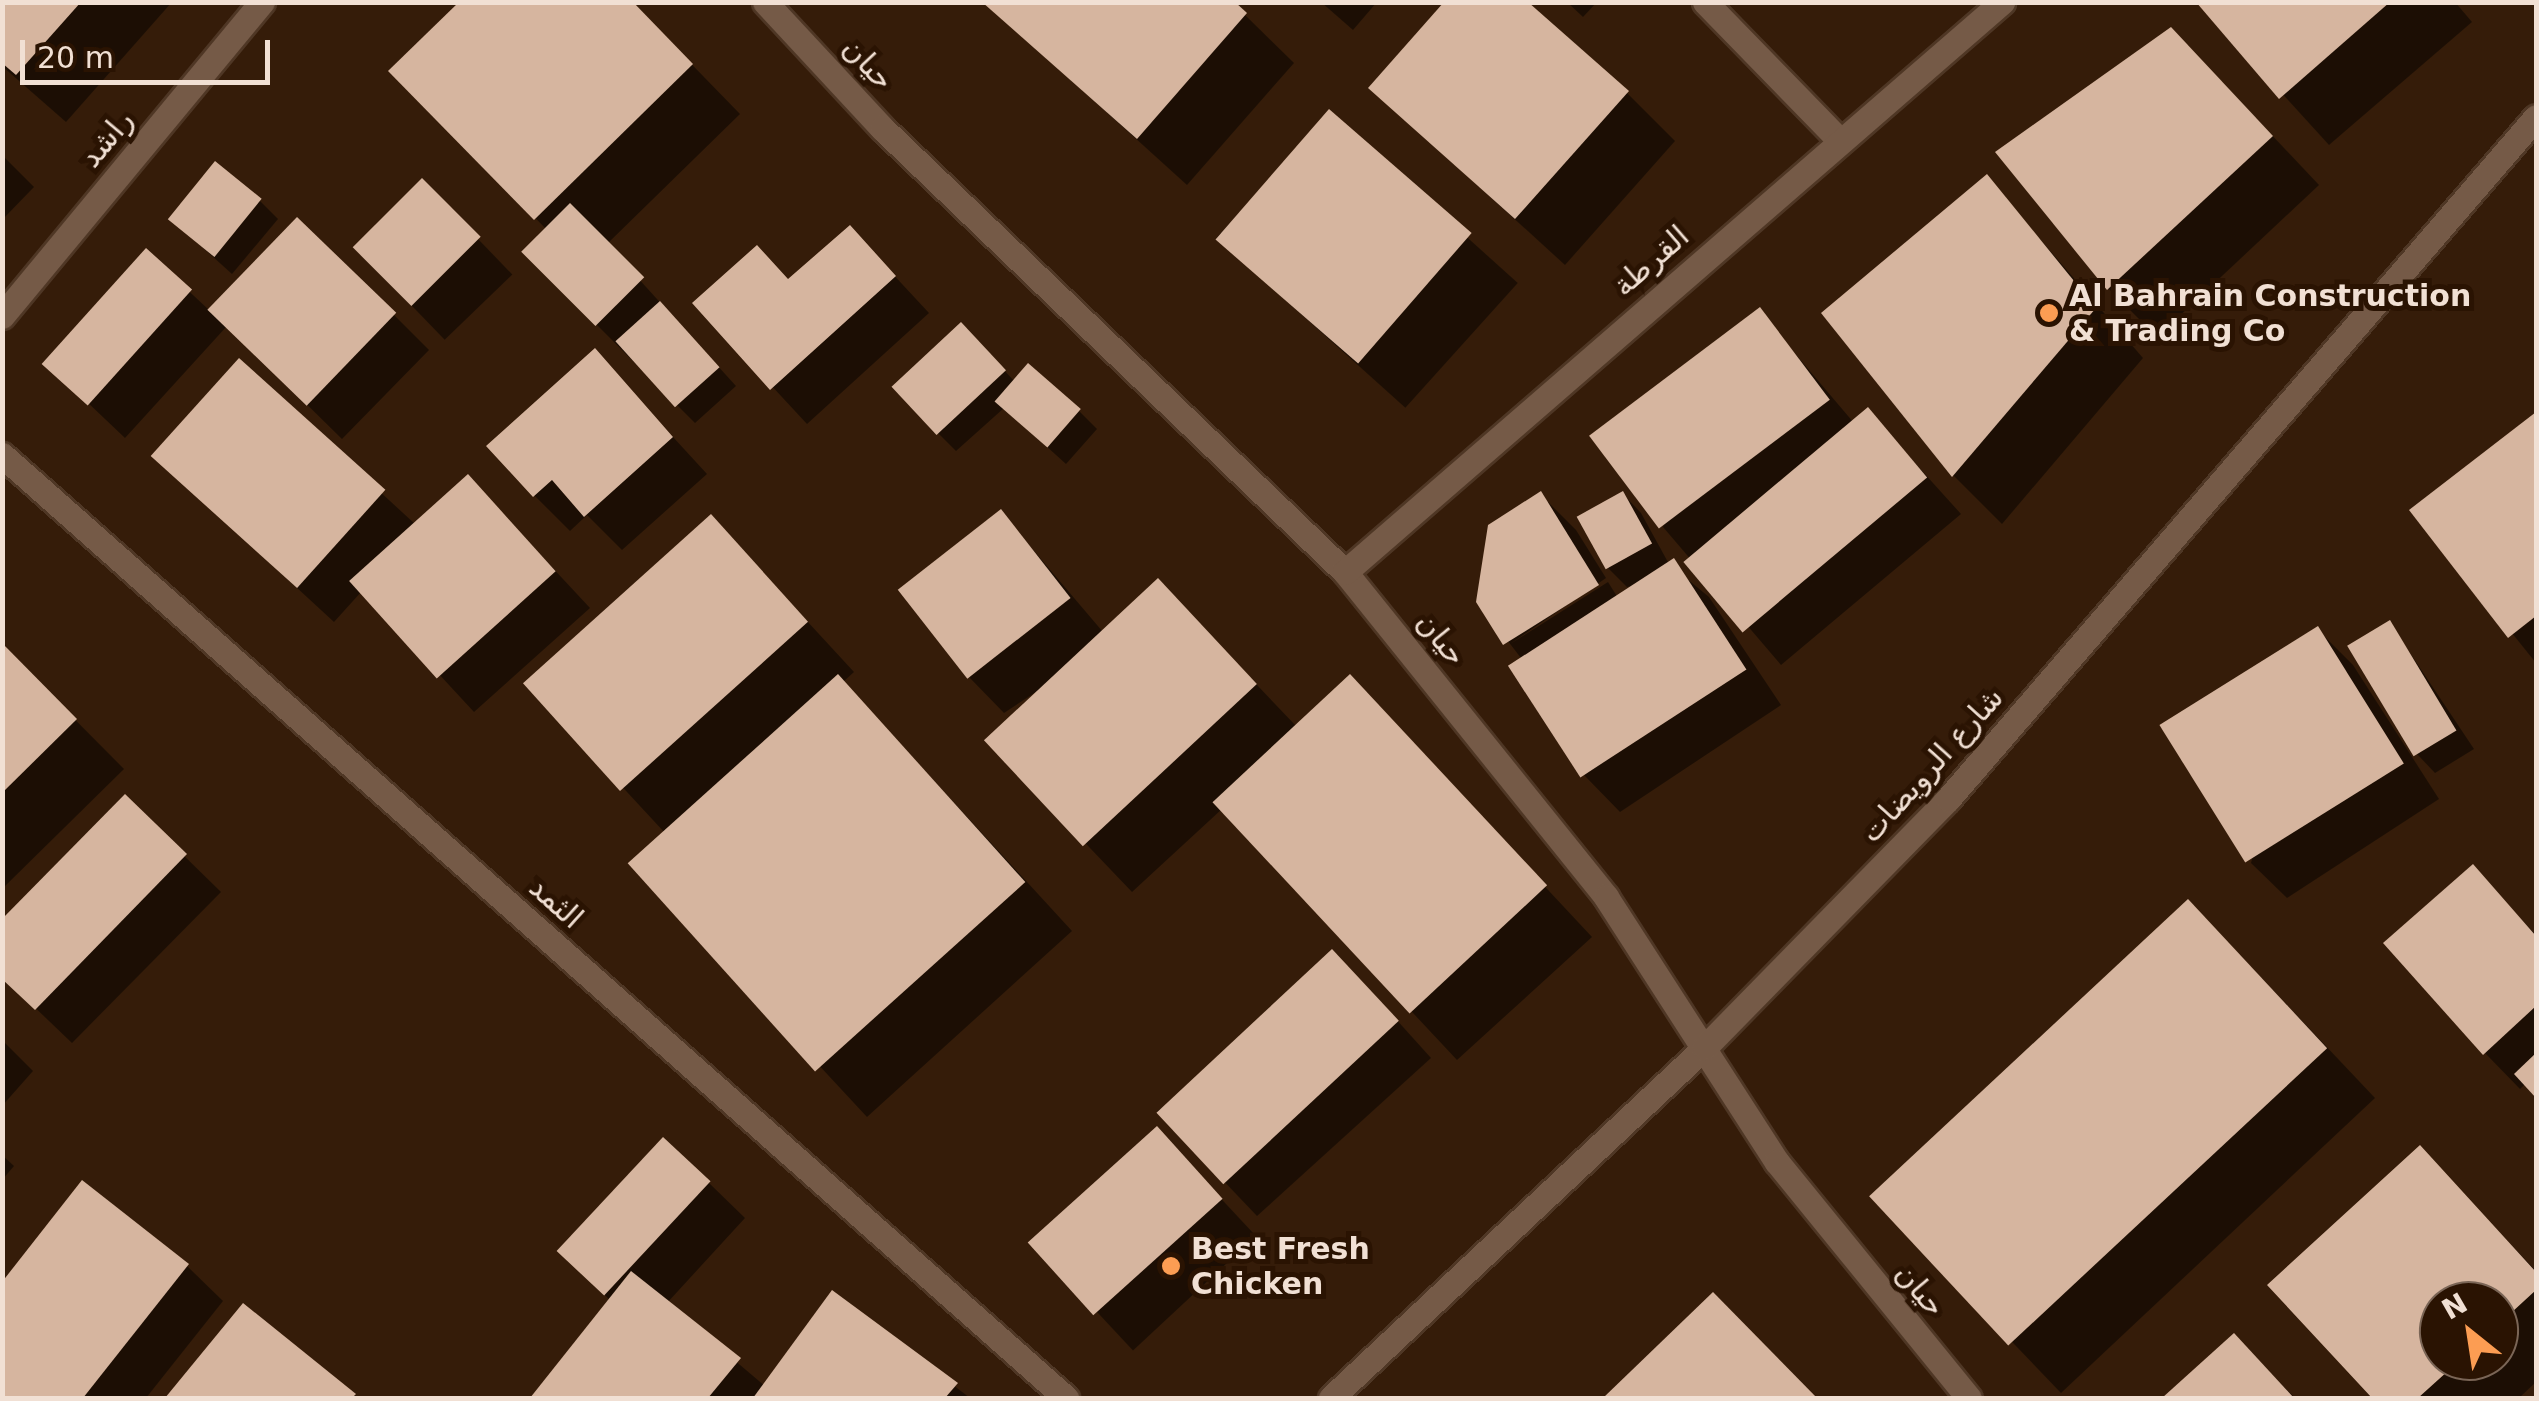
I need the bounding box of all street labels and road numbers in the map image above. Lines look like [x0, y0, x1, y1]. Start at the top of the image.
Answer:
street label: حيان [835, 30, 901, 98]
street label: راشد [73, 103, 141, 175]
street label: القرطة [1606, 218, 1696, 304]
street label: حيان [1409, 605, 1473, 673]
street label: شارع الرويضات [1853, 680, 2011, 850]
street label: الثمد [522, 870, 590, 936]
street label: حيان [1887, 1256, 1953, 1324]

